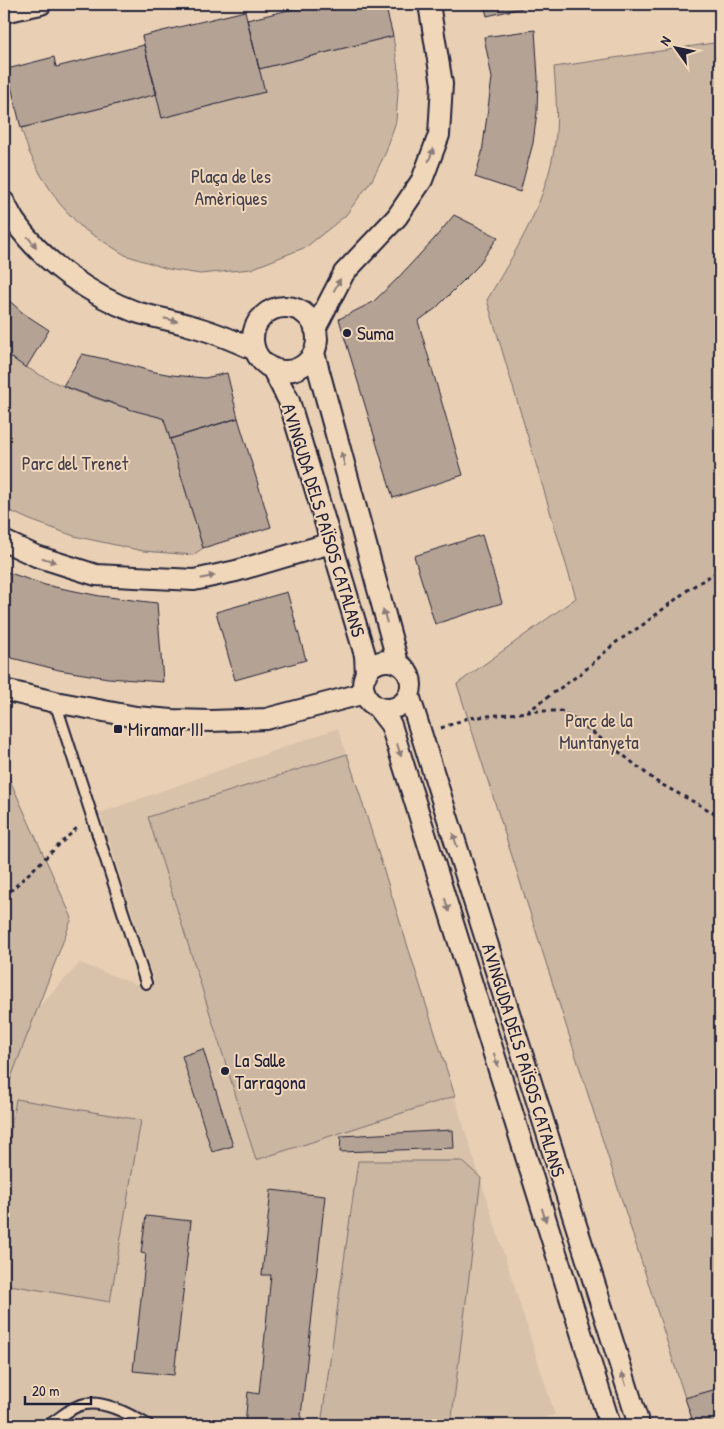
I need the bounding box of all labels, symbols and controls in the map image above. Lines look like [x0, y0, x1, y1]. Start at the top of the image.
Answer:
north arrow [652, 22, 702, 72]
text: N [655, 32, 675, 49]
one-way arrow [427, 147, 435, 162]
park label: Plaça de les Amèriques [191, 163, 271, 211]
one-way arrow [26, 235, 38, 247]
one-way arrow [333, 278, 341, 293]
one-way arrow [163, 317, 178, 325]
place label: Suma [357, 320, 394, 346]
marker: Suma [341, 327, 353, 339]
street label: AVINGUDA DELS PAÏSOS CATALANS [276, 400, 372, 640]
park label: Parc del Trenet [22, 450, 129, 476]
one-way arrow [338, 452, 346, 467]
one-way arrow [41, 557, 56, 564]
one-way arrow [201, 573, 216, 581]
one-way arrow [381, 608, 389, 624]
park label: Parc de la Muntanyeta [559, 707, 639, 755]
place label: Miramar III [128, 716, 204, 742]
marker: Miramar III [112, 723, 124, 735]
one-way arrow [395, 742, 403, 757]
one-way arrow [451, 832, 458, 847]
one-way arrow [444, 897, 452, 912]
street label: AVINGUDA DELS PAÏSOS CATALANS [476, 940, 572, 1180]
place label: La Salle Tarragona [235, 1047, 306, 1095]
one-way arrow [493, 1052, 500, 1067]
marker: La Salle Tarragona [219, 1065, 231, 1077]
one-way arrow [541, 1208, 549, 1223]
one-way arrow [620, 1371, 628, 1386]
scale bar [25, 1374, 91, 1406]
text: 20 m [32, 1380, 59, 1401]

